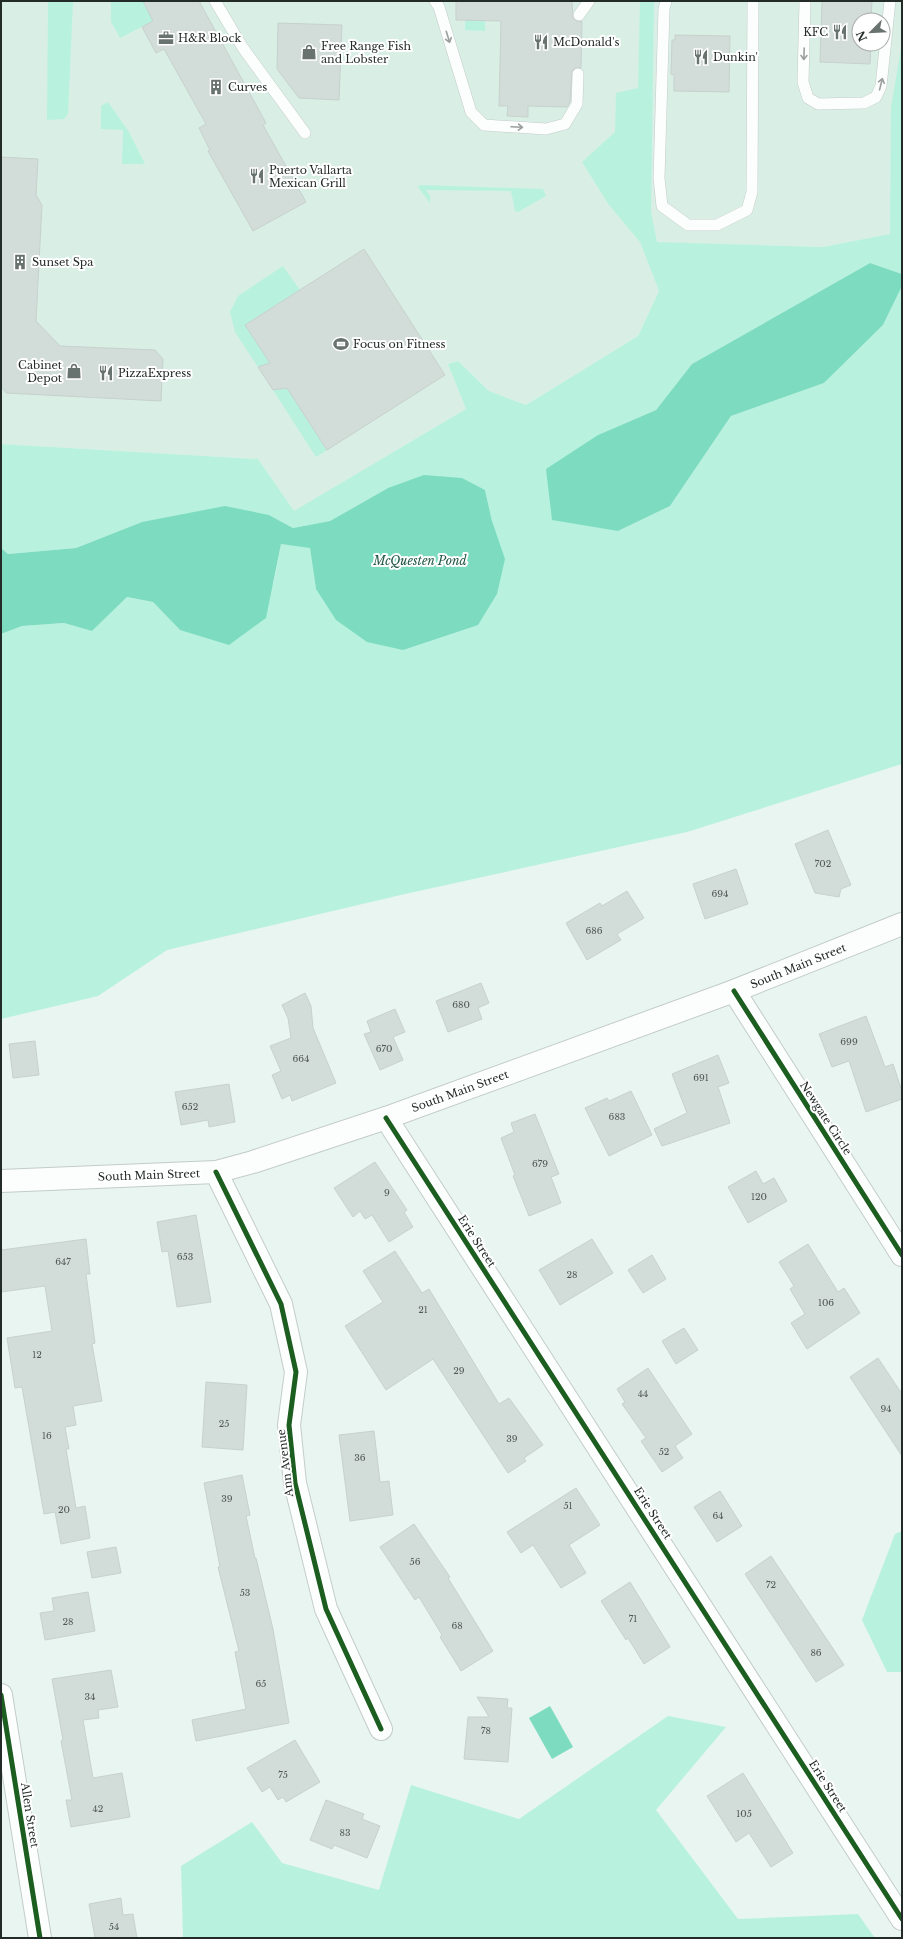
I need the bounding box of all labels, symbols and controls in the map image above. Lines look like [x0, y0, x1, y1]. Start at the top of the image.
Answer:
north arrow [851, 12, 891, 52]
restaurant icon: KFC [831, 23, 849, 41]
place label: KFC [803, 25, 828, 39]
text: N [853, 28, 870, 44]
office icon: H&R Block [157, 29, 175, 47]
place label: H&R Block [178, 31, 241, 45]
one-way arrow [445, 31, 452, 44]
restaurant icon: McDonald's [532, 33, 550, 51]
place label: McDonald's [553, 35, 619, 49]
place label: Free Range Fish and Lobster [321, 39, 412, 66]
shop icon: Free Range Fish and Lobster [300, 43, 318, 61]
one-way arrow [800, 47, 807, 60]
restaurant icon: Dunkin' [692, 48, 710, 66]
place label: Dunkin' [713, 50, 758, 64]
one-way arrow [877, 77, 885, 90]
building icon: Curves [207, 78, 225, 96]
place label: Curves [228, 80, 267, 94]
one-way arrow [510, 124, 523, 131]
place label: Puerto Vallarta Mexican Grill [269, 163, 353, 190]
restaurant icon: Puerto Vallarta Mexican Grill [248, 167, 266, 185]
building icon: Sunset Spa [11, 253, 29, 271]
place label: Sunset Spa [32, 255, 94, 269]
sports icon: Focus on Fitness [332, 335, 350, 353]
place label: Focus on Fitness [353, 337, 446, 351]
place label: Cabinet Depot [18, 358, 63, 385]
shop icon: Cabinet Depot [65, 362, 83, 380]
restaurant icon: PizzaExpress [97, 364, 115, 382]
place label: PizzaExpress [118, 366, 191, 380]
water label: McQuesten Pond [372, 553, 467, 568]
house number: 702 [815, 858, 831, 869]
house number: 694 [712, 888, 728, 899]
house number: 686 [585, 925, 603, 936]
street label: South Main Street [748, 940, 849, 992]
house number: 680 [452, 999, 470, 1010]
house number: 699 [840, 1036, 858, 1047]
house number: 670 [376, 1043, 392, 1054]
house number: 664 [293, 1053, 309, 1064]
street label: South Main Street [410, 1067, 511, 1115]
house number: 691 [693, 1072, 709, 1083]
street label: Newgate Circle [797, 1079, 855, 1157]
house number: 652 [182, 1101, 198, 1112]
house number: 683 [609, 1111, 625, 1122]
house number: 679 [532, 1158, 548, 1169]
street label: South Main Street [98, 1166, 201, 1184]
house number: 9 [384, 1187, 390, 1198]
house number: 120 [751, 1191, 767, 1202]
street label: Erie Street [455, 1212, 500, 1270]
house number: 653 [177, 1251, 193, 1262]
house number: 647 [55, 1256, 71, 1267]
house number: 28 [567, 1269, 578, 1280]
house number: 106 [818, 1297, 834, 1308]
house number: 21 [418, 1304, 428, 1315]
house number: 12 [32, 1349, 42, 1360]
house number: 29 [453, 1365, 465, 1376]
house number: 44 [638, 1388, 648, 1399]
house number: 94 [880, 1403, 892, 1414]
house number: 25 [219, 1418, 229, 1429]
street label: Ann Avenue [274, 1428, 296, 1499]
house number: 16 [42, 1430, 52, 1441]
house number: 39 [506, 1433, 518, 1444]
house number: 52 [659, 1446, 669, 1457]
house number: 36 [354, 1452, 366, 1463]
street label: Erie Street [631, 1484, 676, 1542]
house number: 39 [221, 1493, 233, 1504]
house number: 51 [563, 1500, 573, 1511]
house number: 20 [58, 1504, 70, 1515]
house number: 64 [712, 1510, 724, 1521]
house number: 56 [410, 1556, 421, 1567]
house number: 72 [766, 1579, 776, 1590]
house number: 53 [240, 1587, 250, 1598]
house number: 71 [629, 1613, 637, 1624]
house number: 28 [63, 1616, 74, 1627]
house number: 68 [451, 1620, 463, 1631]
house number: 86 [810, 1647, 822, 1658]
house number: 65 [256, 1678, 266, 1689]
house number: 34 [85, 1691, 95, 1702]
house number: 78 [481, 1725, 491, 1736]
street label: Erie Street [806, 1757, 851, 1815]
house number: 75 [278, 1769, 288, 1780]
street label: Allen Street [18, 1780, 42, 1849]
house number: 42 [93, 1803, 103, 1814]
house number: 105 [736, 1808, 752, 1819]
house number: 83 [340, 1827, 351, 1838]
house number: 54 [109, 1921, 119, 1932]

